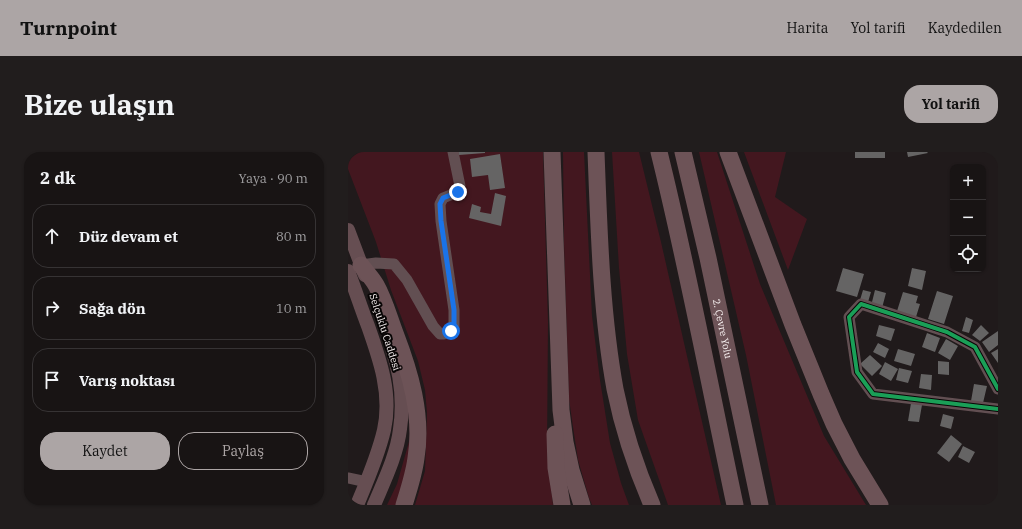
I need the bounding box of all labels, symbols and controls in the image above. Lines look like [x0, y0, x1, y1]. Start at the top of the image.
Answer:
text: Turnpoint [20, 16, 117, 40]
text: Harita [787, 19, 828, 37]
text: Yol tarifi [850, 19, 906, 37]
text: Kaydedilen [928, 19, 1002, 37]
button: Yol tarifi [904, 85, 998, 123]
text: Bize ulaşın [24, 86, 175, 123]
map controls [950, 164, 986, 272]
button: + [950, 164, 986, 200]
text: 2 dk [40, 167, 75, 189]
text: Yaya · 90 m [239, 170, 308, 187]
route end [449, 183, 467, 201]
button: − [950, 200, 986, 236]
icon: ahead [41, 225, 63, 247]
text: Düz devam et [79, 227, 178, 246]
text: 80 m [276, 228, 307, 245]
button: locate [950, 236, 986, 272]
street label: Selçuklu Caddesi [366, 292, 404, 372]
icon: right [41, 297, 63, 319]
street label: 2. Çevre Yolu [710, 297, 735, 360]
text: Sağa dön [79, 299, 146, 318]
text: 10 m [276, 300, 307, 317]
route start [442, 322, 460, 340]
icon: arrive [41, 369, 63, 391]
text: Varış noktası [79, 371, 175, 390]
button: Kaydet [40, 432, 170, 470]
button: Paylaş [178, 432, 308, 470]

